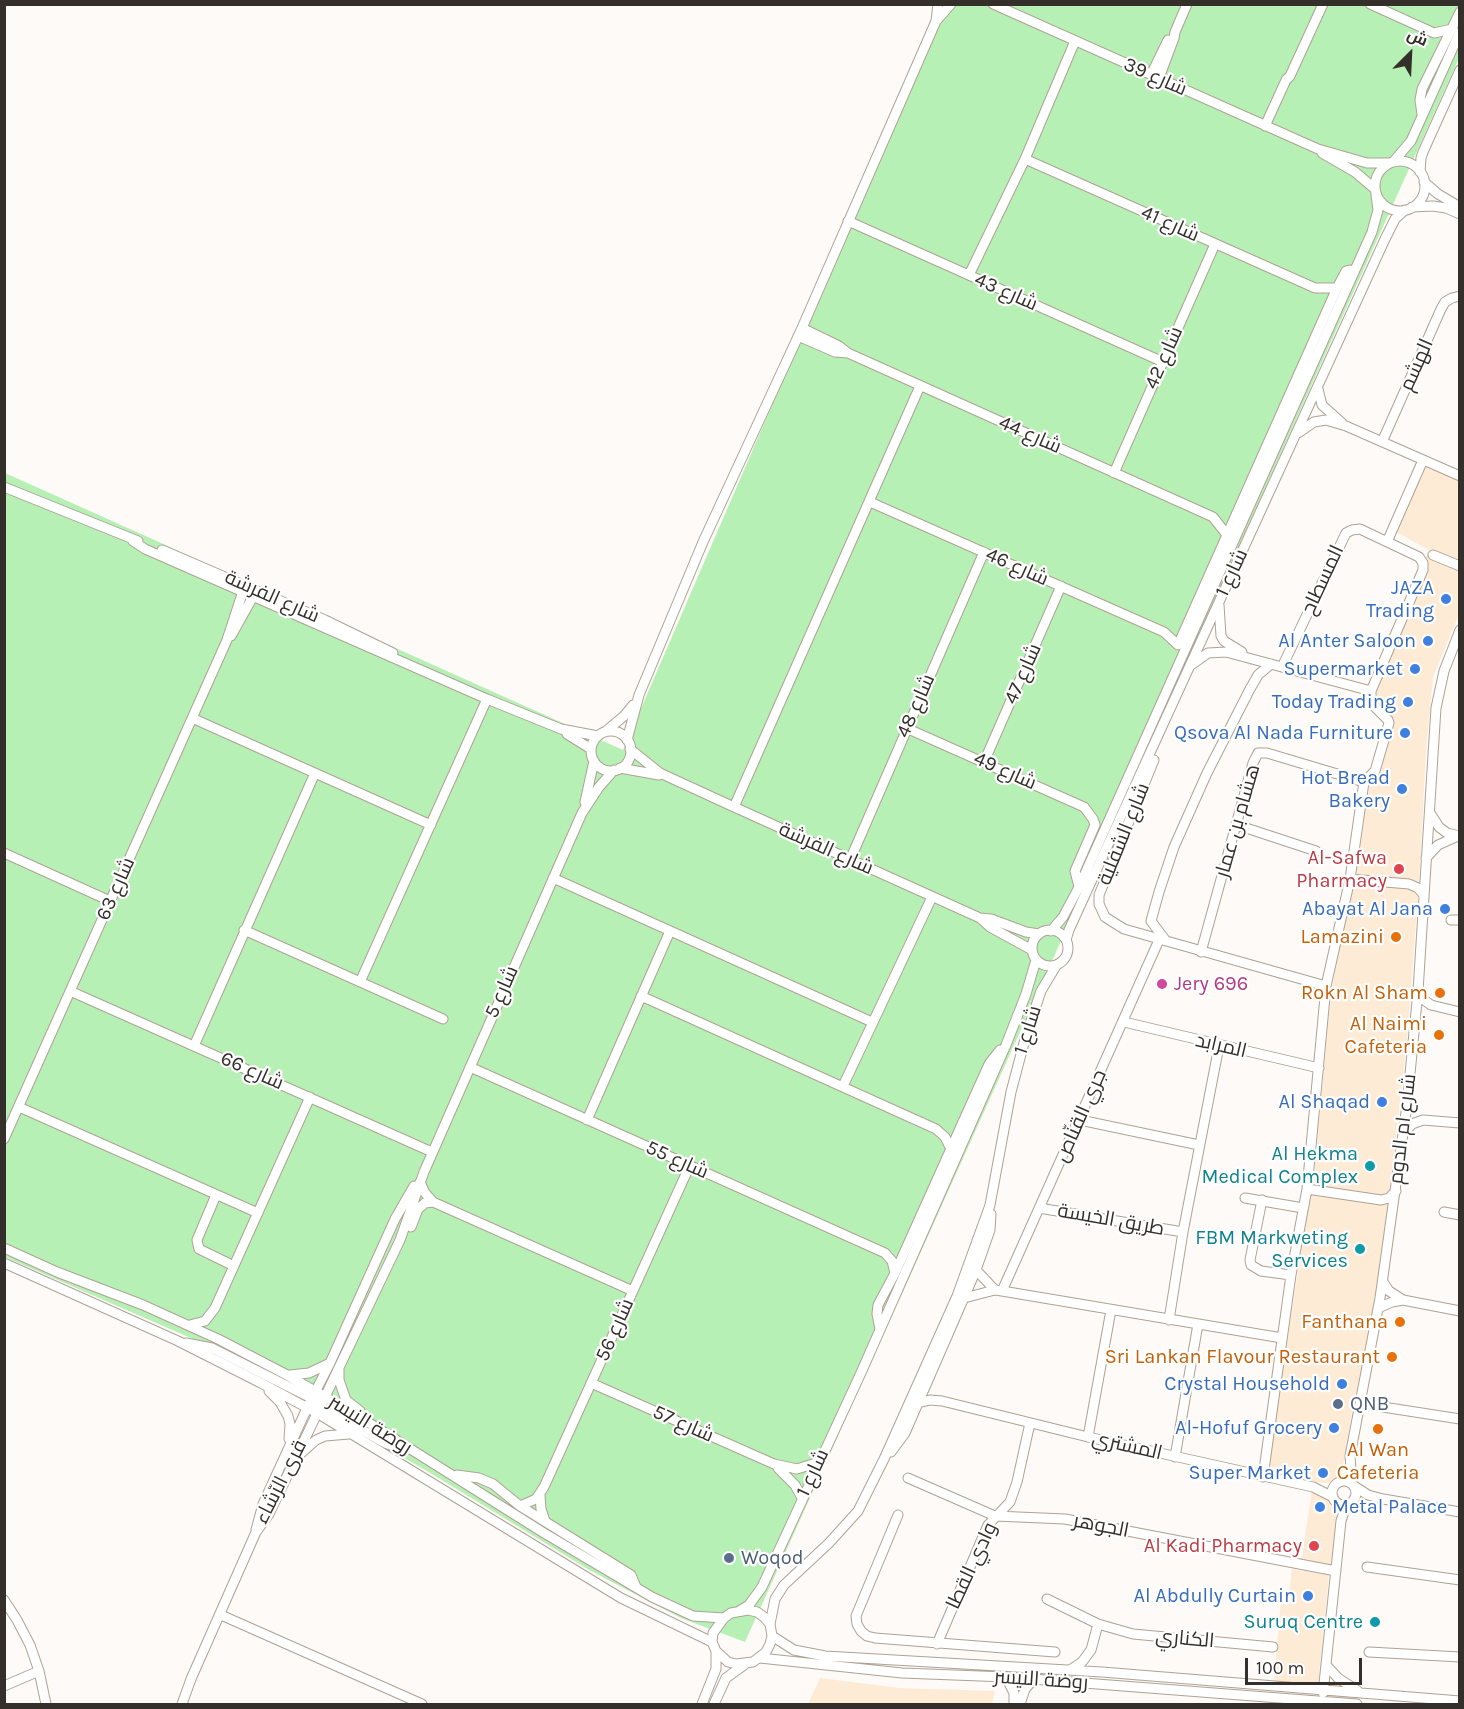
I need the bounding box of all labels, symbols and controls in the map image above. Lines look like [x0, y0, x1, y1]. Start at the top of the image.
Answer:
north arrow [1380, 24, 1440, 84]
text: ش [1404, 24, 1431, 50]
street label: شارع 39 [1120, 52, 1190, 102]
street label: شارع 41 [1137, 201, 1203, 247]
street label: شارع 43 [971, 268, 1041, 316]
street label: شارع 42 [1140, 323, 1188, 393]
street label: الهشم [1395, 335, 1439, 395]
street label: شارع 44 [995, 411, 1065, 459]
street label: المسطاح [1296, 541, 1350, 619]
street label: شارع 46 [982, 543, 1052, 591]
street label: شارع 1 [1211, 545, 1253, 601]
street label: شارع الفرشة [221, 565, 323, 629]
place label: JAZA Trading [1366, 576, 1434, 623]
marker: JAZA Trading [1439, 592, 1453, 606]
place label: Al Anter Saloon [1278, 629, 1416, 653]
marker: Al Anter Saloon [1421, 634, 1435, 648]
street label: شارع 47 [999, 640, 1047, 708]
place label: Supermarket [1284, 657, 1403, 681]
marker: Supermarket [1408, 662, 1422, 676]
street label: شارع 48 [891, 671, 941, 741]
place label: Today Trading [1272, 690, 1396, 714]
marker: Today Trading [1401, 695, 1415, 709]
place label: Qsova Al Nada Furniture [1174, 721, 1393, 745]
marker: Qsova Al Nada Furniture [1398, 726, 1412, 740]
street label: شارع 49 [970, 747, 1040, 795]
street label: هشام بن عمار [1210, 762, 1266, 880]
place label: Hot Bread Bakery [1301, 766, 1390, 813]
street label: شارع الشفلية [1093, 779, 1155, 889]
marker: Hot Bread Bakery [1395, 782, 1409, 796]
street label: شارع الفرشة [775, 817, 877, 881]
place label: Al-Safwa Pharmacy [1296, 846, 1387, 893]
street label: شارع 63 [91, 854, 141, 924]
marker: Al-Safwa Pharmacy [1392, 862, 1406, 876]
place label: Abayat Al Jana [1302, 897, 1433, 921]
marker: Abayat Al Jana [1438, 902, 1452, 916]
place label: Lamazini [1300, 925, 1384, 949]
marker: Lamazini [1389, 930, 1403, 944]
street label: شارع 5 [480, 962, 524, 1022]
place label: Jery 696 [1174, 972, 1248, 996]
marker: Jery 696 [1155, 977, 1169, 991]
place label: Rokn Al Sham [1301, 981, 1428, 1005]
marker: Rokn Al Sham [1433, 986, 1447, 1000]
street label: شارع 1 [1009, 1002, 1047, 1058]
place label: Al Naimi Cafeteria [1345, 1012, 1427, 1059]
street label: المرابد [1193, 1028, 1249, 1064]
marker: Al Naimi Cafeteria [1432, 1028, 1446, 1042]
street label: شارع 66 [217, 1047, 287, 1095]
street label: جري القنّاص [1050, 1066, 1112, 1166]
street label: شارع ام الدوم [1384, 1072, 1422, 1186]
place label: Al Shaqad [1278, 1090, 1370, 1114]
marker: Al Shaqad [1375, 1095, 1389, 1109]
street label: شارع 55 [642, 1136, 712, 1184]
place label: Al Hekma Medical Complex [1202, 1142, 1358, 1189]
marker: Al Hekma Medical Complex [1363, 1159, 1377, 1173]
street label: طريق الخيسة [1056, 1199, 1166, 1241]
place label: FBM Markweting Services [1195, 1226, 1348, 1273]
marker: FBM Markweting Services [1353, 1242, 1367, 1256]
street label: شارع 56 [591, 1295, 639, 1365]
place label: Fanthana [1301, 1310, 1388, 1334]
marker: Fanthana [1393, 1315, 1407, 1329]
place label: Sri Lankan Flavour Restaurant [1105, 1345, 1380, 1369]
marker: Sri Lankan Flavour Restaurant [1385, 1350, 1399, 1364]
place label: Crystal Household [1164, 1372, 1330, 1396]
marker: Crystal Household [1335, 1377, 1349, 1391]
street label: روضة النيسر [324, 1390, 416, 1460]
place label: QNB [1350, 1392, 1389, 1416]
marker: QNB [1331, 1397, 1345, 1411]
street label: شارع 57 [649, 1400, 717, 1448]
place label: Al-Hofuf Grocery [1175, 1416, 1322, 1440]
marker: Al-Hofuf Grocery [1327, 1421, 1341, 1435]
marker: Al Wan Cafeteria [1371, 1422, 1385, 1436]
street label: المشتري [1090, 1426, 1164, 1466]
street label: قرى الرّشاء [250, 1436, 312, 1528]
place label: Al Wan Cafeteria [1337, 1438, 1419, 1485]
street label: شارع 1 [792, 1445, 834, 1501]
place label: Super Market [1189, 1461, 1311, 1485]
marker: Super Market [1316, 1466, 1330, 1480]
place label: Metal Palace [1332, 1495, 1447, 1519]
marker: Metal Palace [1313, 1500, 1327, 1514]
street label: الجوهر [1071, 1509, 1131, 1543]
street label: وادي القطا [941, 1519, 1003, 1613]
place label: Al Kadi Pharmacy [1144, 1534, 1302, 1558]
marker: Al Kadi Pharmacy [1307, 1539, 1321, 1553]
place label: Woqod [741, 1546, 804, 1570]
marker: Woqod [722, 1551, 736, 1565]
place label: Al Abdully Curtain [1133, 1584, 1296, 1608]
marker: Al Abdully Curtain [1301, 1589, 1315, 1603]
place label: Suruq Centre [1243, 1610, 1363, 1634]
marker: Suruq Centre [1368, 1615, 1382, 1629]
street label: الكناري [1155, 1624, 1215, 1654]
scale bar [1248, 1646, 1365, 1684]
text: 100 m [1256, 1657, 1304, 1679]
street label: روضة النيسر [993, 1665, 1089, 1695]

